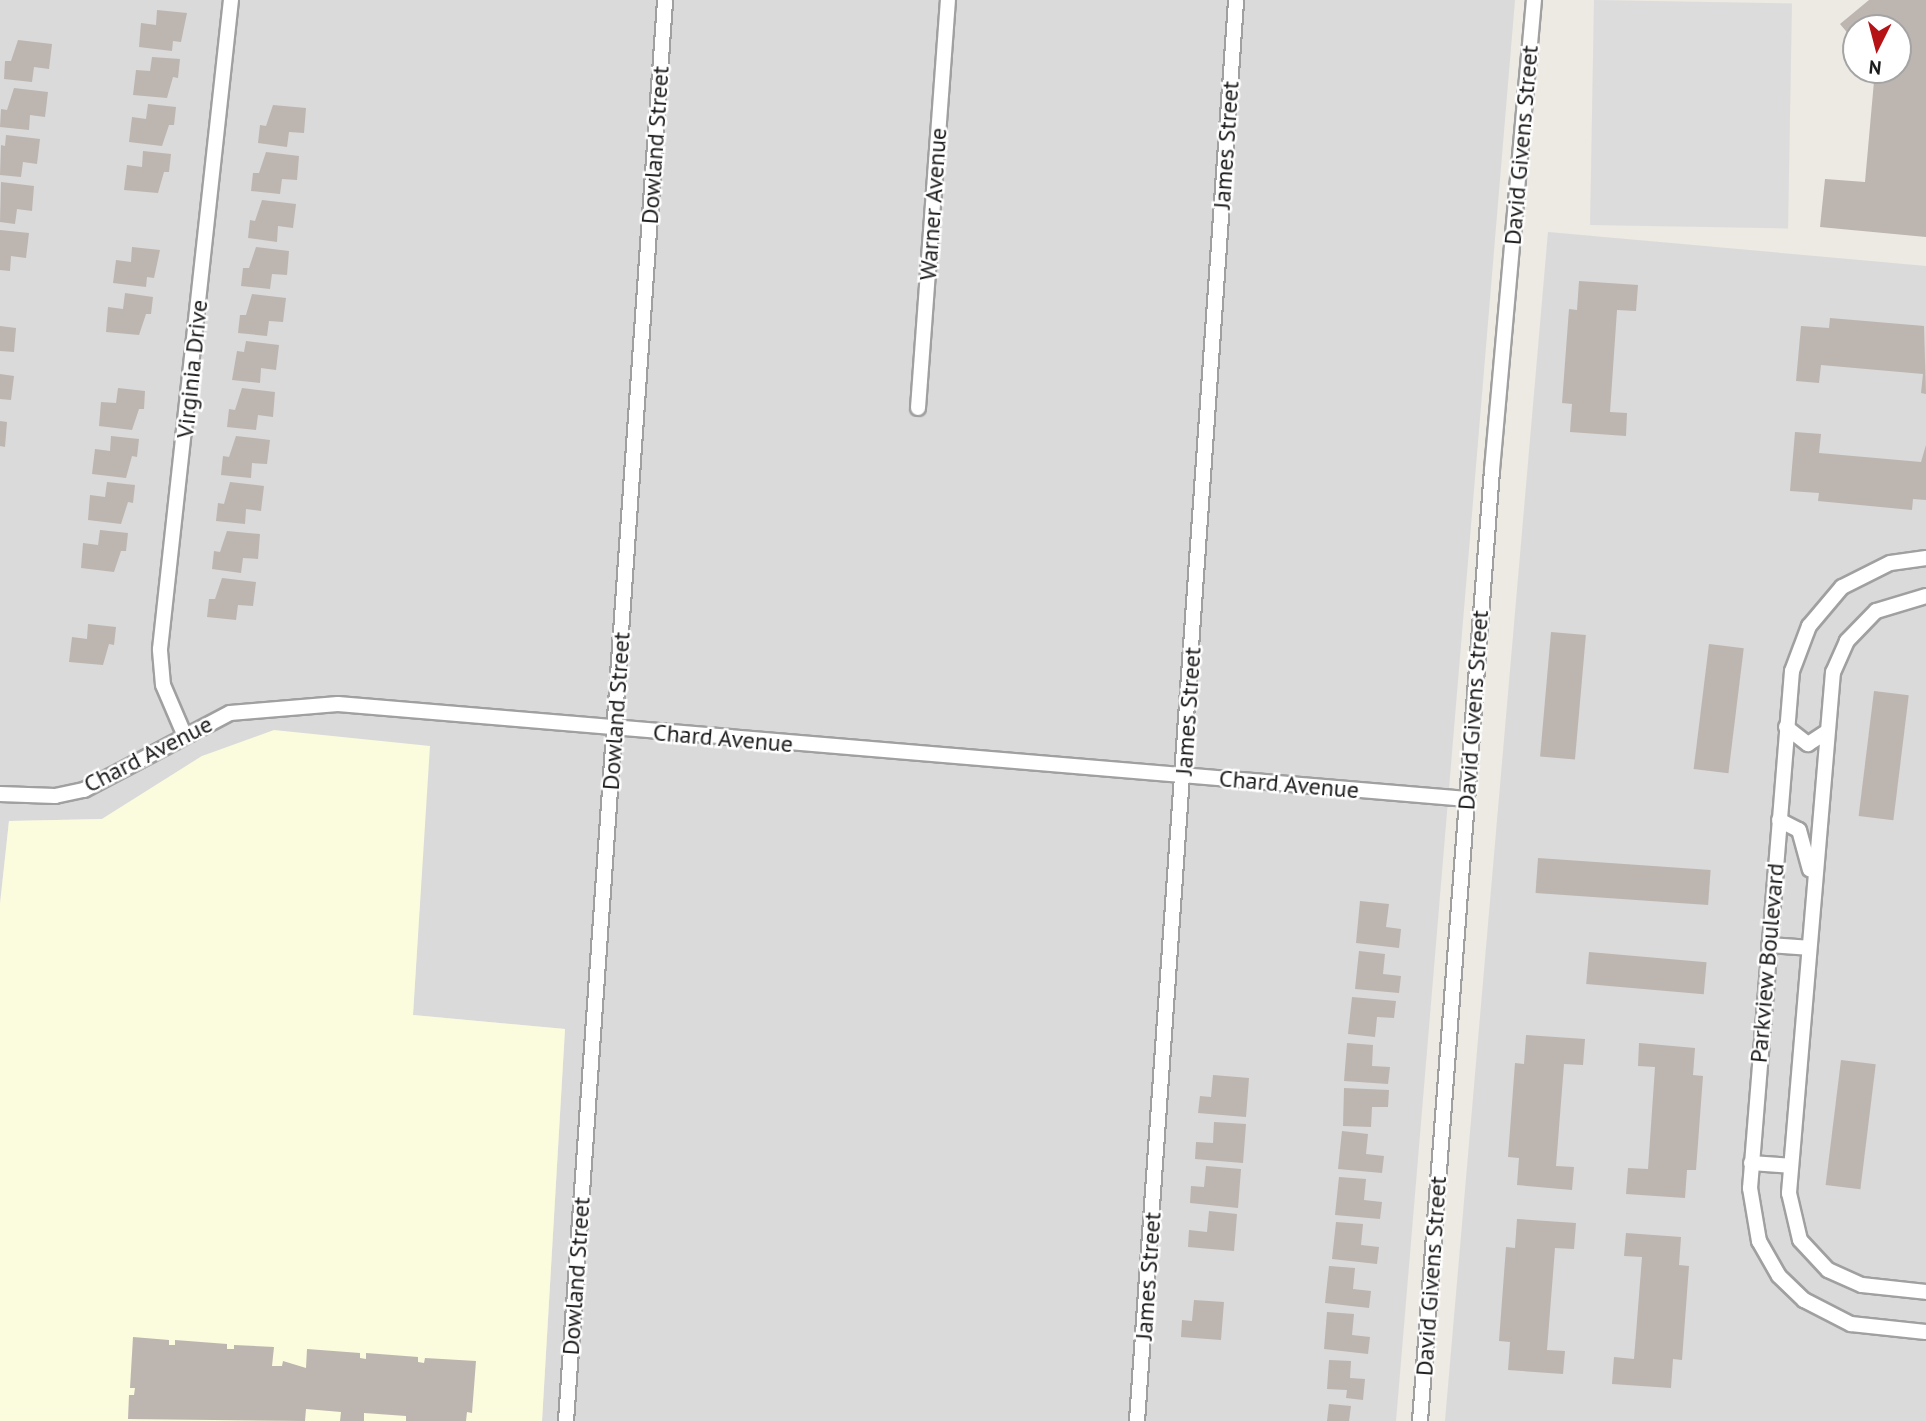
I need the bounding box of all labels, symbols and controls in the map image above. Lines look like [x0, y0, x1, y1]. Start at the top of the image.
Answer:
north arrow [1842, 14, 1912, 84]
street label: David Givens Street [1498, 44, 1544, 246]
text: N [1868, 55, 1882, 80]
street label: Dowland Street [635, 65, 675, 225]
street label: James Street [1207, 80, 1245, 210]
street label: Warner Avenue [913, 126, 953, 282]
street label: Virginia Drive [170, 298, 214, 440]
street label: David Givens Street [1452, 609, 1494, 811]
street label: Dowland Street [596, 631, 636, 791]
street label: James Street [1169, 646, 1207, 776]
street label: Chard Avenue [79, 709, 217, 799]
street label: Chard Avenue [651, 718, 795, 758]
street label: Chard Avenue [1217, 764, 1361, 804]
street label: Parkview Boulevard [1744, 862, 1790, 1064]
street label: David Givens Street [1410, 1175, 1452, 1377]
street label: Dowland Street [556, 1196, 596, 1356]
street label: James Street [1129, 1211, 1167, 1341]

